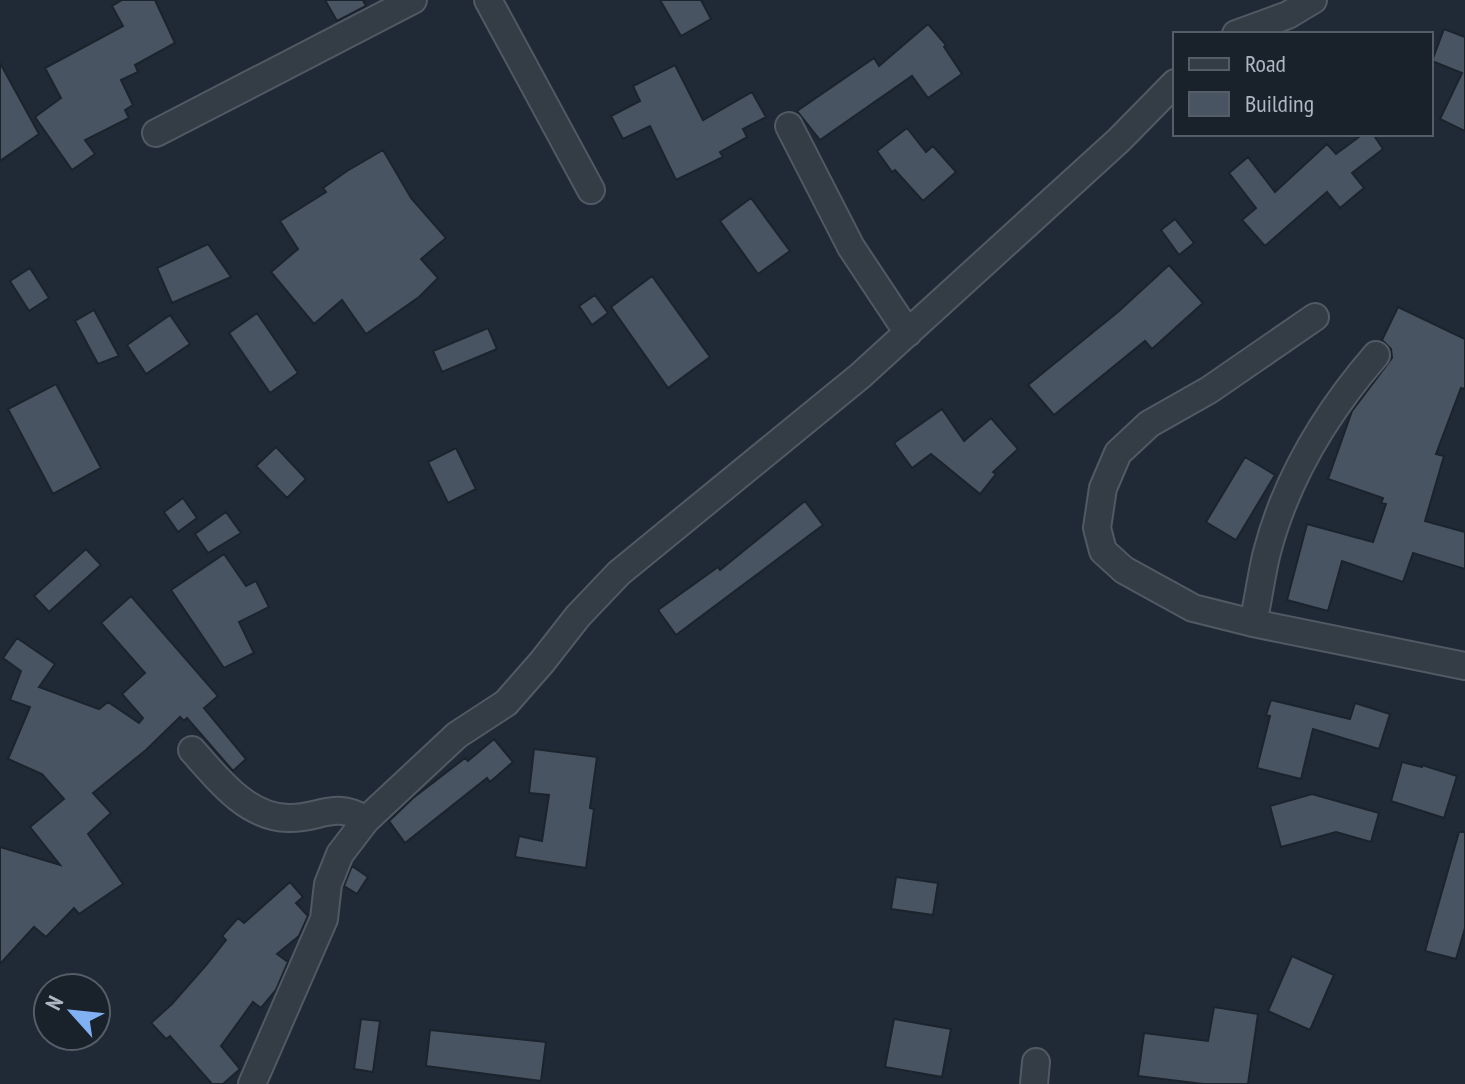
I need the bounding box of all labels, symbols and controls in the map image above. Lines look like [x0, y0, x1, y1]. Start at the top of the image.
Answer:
legend [1173, 32, 1433, 136]
text: Road [1245, 48, 1286, 79]
text: Building [1245, 88, 1314, 119]
north arrow [32, 972, 112, 1052]
text: N [39, 991, 69, 1015]

